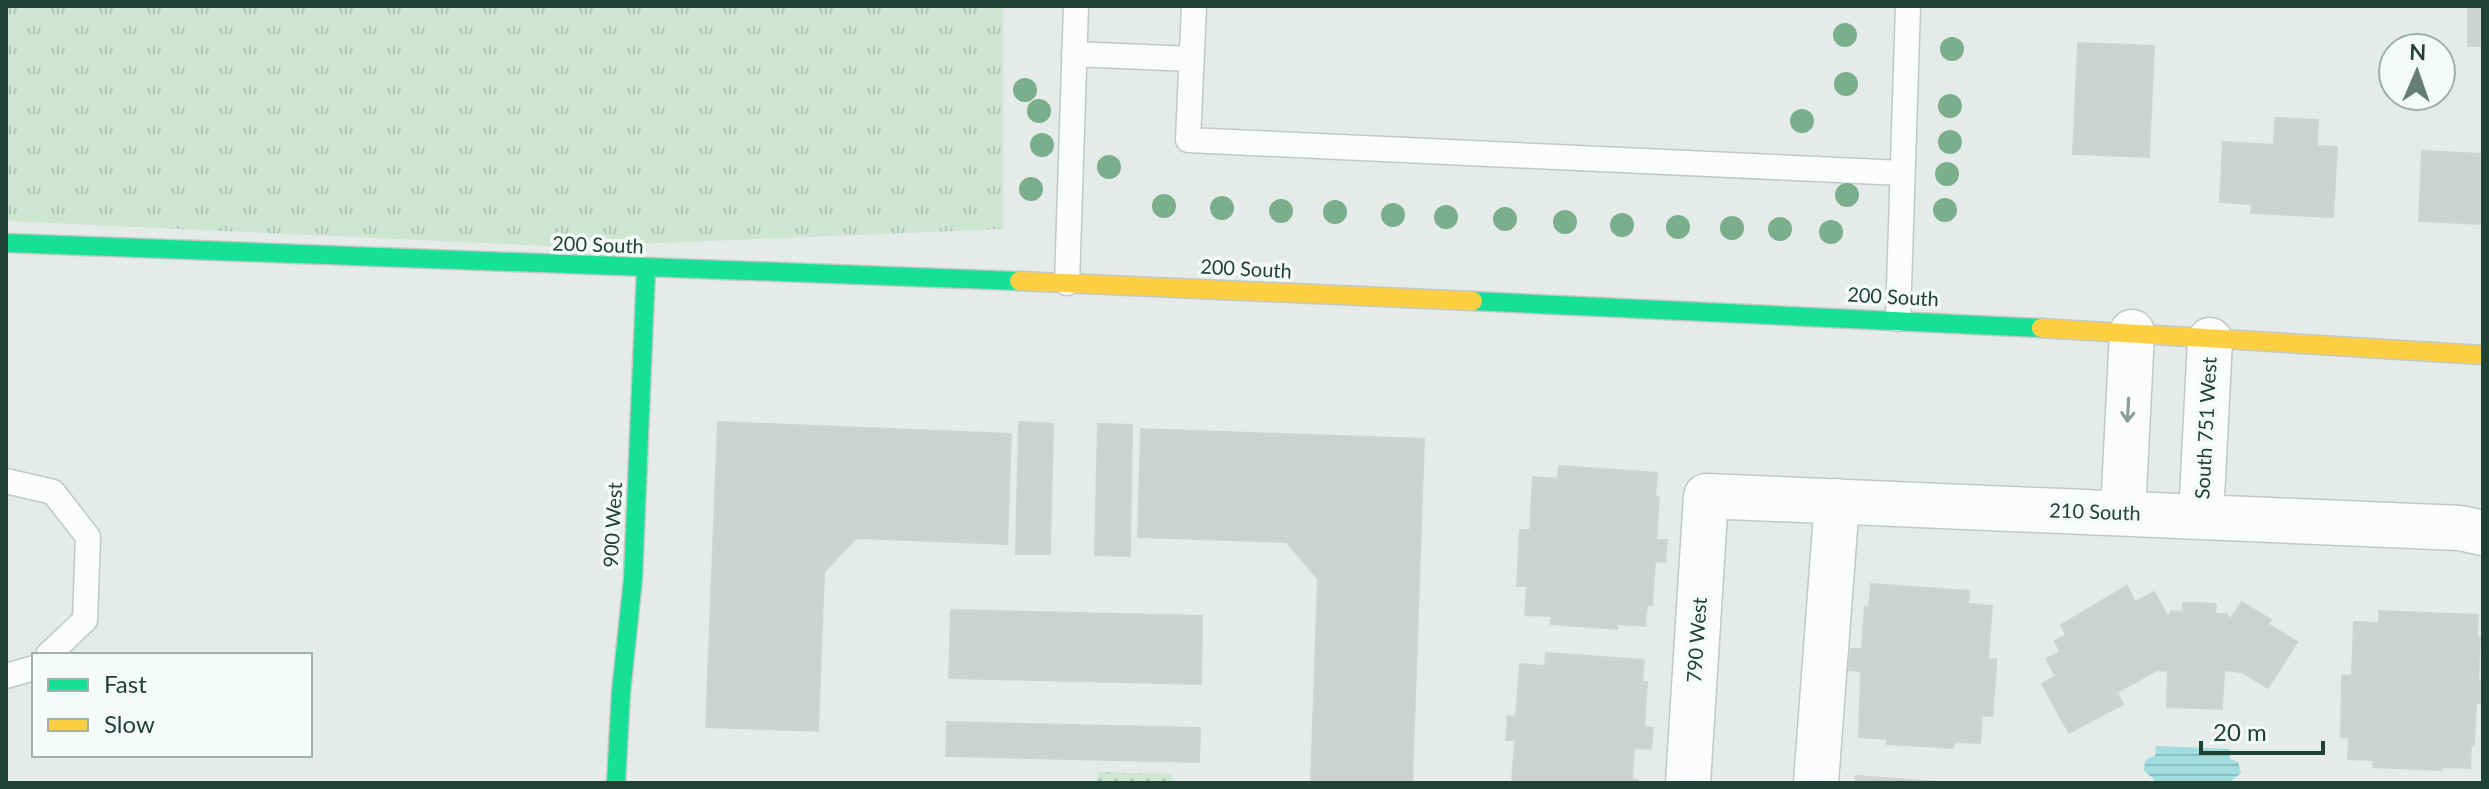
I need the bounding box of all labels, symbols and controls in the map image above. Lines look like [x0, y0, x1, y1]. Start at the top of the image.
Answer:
north arrow [2377, 32, 2457, 112]
text: N [2409, 38, 2427, 65]
street label: 200 South [552, 230, 644, 258]
street label: 200 South [1200, 254, 1292, 282]
street label: 200 South [1847, 282, 1939, 310]
street label: South 751 West [2189, 356, 2221, 500]
one-way arrow [2121, 396, 2136, 423]
street label: 900 West [598, 482, 626, 568]
street label: 210 South [2049, 497, 2141, 525]
street label: 790 West [1681, 596, 1711, 683]
legend [32, 653, 312, 757]
text: Fast [104, 669, 147, 698]
scale bar [2201, 705, 2323, 755]
text: Slow [104, 709, 155, 738]
text: 20 m [2213, 717, 2267, 746]

